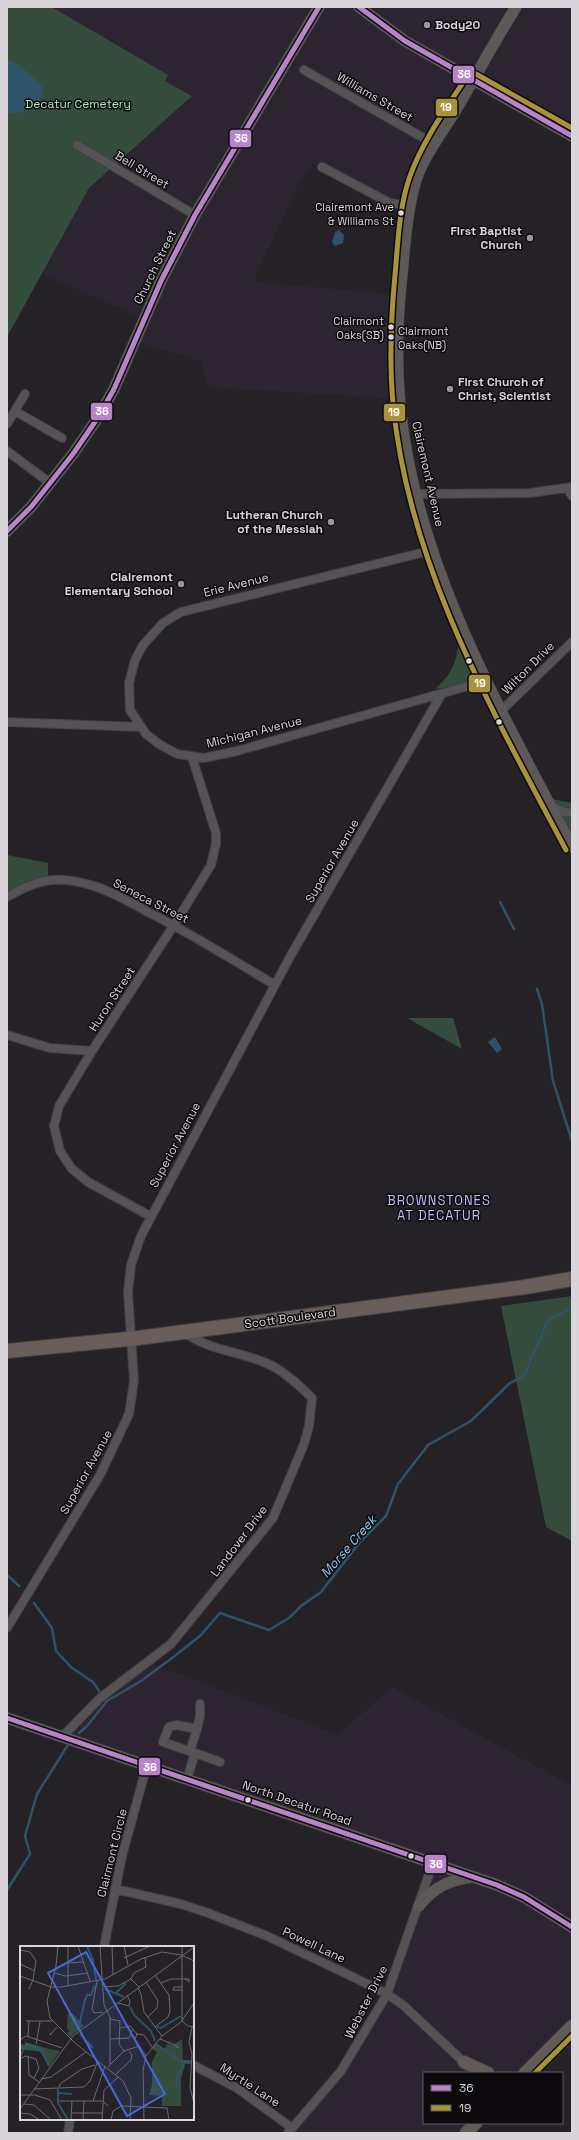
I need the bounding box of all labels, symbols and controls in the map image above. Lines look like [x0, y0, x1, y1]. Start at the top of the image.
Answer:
place label: Body20 [435, 17, 480, 33]
marker: Body20 [422, 20, 432, 30]
line badge: 36 [452, 65, 475, 84]
text: 36 [457, 67, 471, 81]
street label: Williams Street [334, 69, 416, 125]
park label: Decatur Cemetery [25, 96, 131, 112]
line badge: 19 [435, 98, 458, 117]
text: 19 [440, 100, 452, 114]
line badge: 36 [229, 129, 252, 148]
text: 36 [234, 131, 248, 145]
street label: Bell Street [112, 148, 172, 192]
place label: Clairemont Ave & Williams St [315, 200, 394, 228]
marker: Clairemont Ave & Williams St [396, 208, 406, 218]
place label: First Baptist Church [450, 223, 522, 253]
street label: Church Street [130, 227, 180, 307]
marker: First Baptist Church [525, 233, 535, 243]
place label: Clairmont Oaks(SB) [333, 314, 384, 342]
marker: Clairmont Oaks(SB) [386, 322, 396, 332]
place label: Clairmont Oaks(NB) [398, 324, 449, 352]
marker: Clairmont Oaks(NB) [386, 332, 396, 342]
place label: First Church of Christ, Scientist [458, 374, 551, 404]
marker: First Church of Christ, Scientist [445, 384, 455, 394]
line badge: 36 [90, 402, 113, 421]
line badge: 19 [383, 403, 406, 422]
text: 36 [95, 404, 109, 418]
text: 19 [388, 405, 400, 419]
street label: Clairemont Avenue [408, 420, 448, 528]
place label: Lutheran Church of the Messiah [226, 507, 323, 537]
marker: Lutheran Church of the Messiah [326, 517, 336, 527]
place label: Clairemont Elementary School [65, 569, 173, 599]
street label: Erie Avenue [202, 569, 270, 601]
marker: Clairemont Elementary School [176, 579, 186, 589]
street label: Wilton Drive [498, 638, 558, 698]
unlabelled marker [464, 656, 474, 666]
line badge: 19 [468, 674, 491, 693]
text: 19 [474, 676, 486, 690]
street label: Michigan Avenue [204, 712, 304, 752]
unlabelled marker [494, 717, 504, 727]
street label: Superior Avenue [302, 816, 362, 906]
street label: Seneca Street [111, 875, 191, 927]
street label: Huron Street [85, 964, 139, 1034]
street label: Superior Avenue [146, 1100, 204, 1190]
district label: BROWNSTONES AT DECATUR [387, 1192, 491, 1224]
street label: Scott Boulevard [243, 1304, 337, 1332]
street label: Superior Avenue [56, 1427, 116, 1517]
street label: Landover Drive [207, 1502, 271, 1580]
water label: Morse Creek [317, 1510, 381, 1581]
line badge: 36 [138, 1757, 161, 1776]
text: 36 [143, 1760, 157, 1774]
street label: North Decatur Road [240, 1777, 354, 1829]
unlabelled marker [243, 1795, 253, 1805]
street label: Clairmont Circle [93, 1807, 131, 1899]
unlabelled marker [406, 1851, 416, 1861]
line badge: 36 [424, 1854, 447, 1874]
text: 36 [429, 1857, 443, 1871]
street label: Powell Lane [280, 1923, 348, 1967]
inset map [20, 1946, 194, 2120]
street label: Webster Drive [341, 1963, 391, 2041]
street label: Myrtle Lane [217, 2060, 283, 2110]
legend [423, 2072, 563, 2124]
text: 36 [459, 2080, 474, 2096]
text: 19 [459, 2100, 471, 2116]

